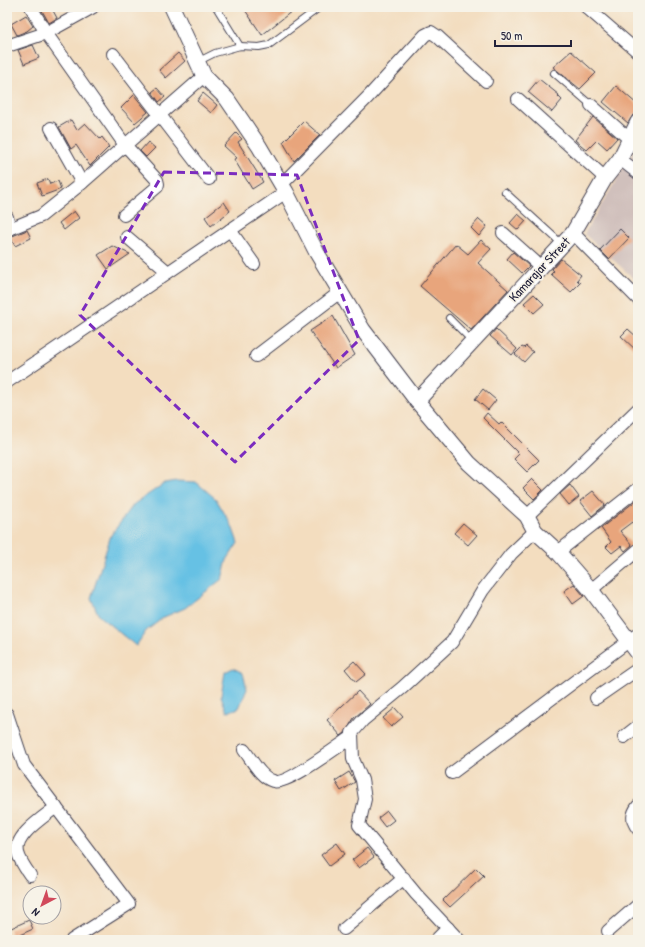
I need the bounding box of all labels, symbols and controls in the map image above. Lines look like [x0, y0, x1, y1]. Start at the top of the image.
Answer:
scale bar [495, 22, 571, 48]
text: 50 m [501, 27, 522, 44]
street label: Kamarajar Street [504, 232, 574, 305]
north arrow [22, 885, 62, 925]
text: N [29, 905, 42, 920]

